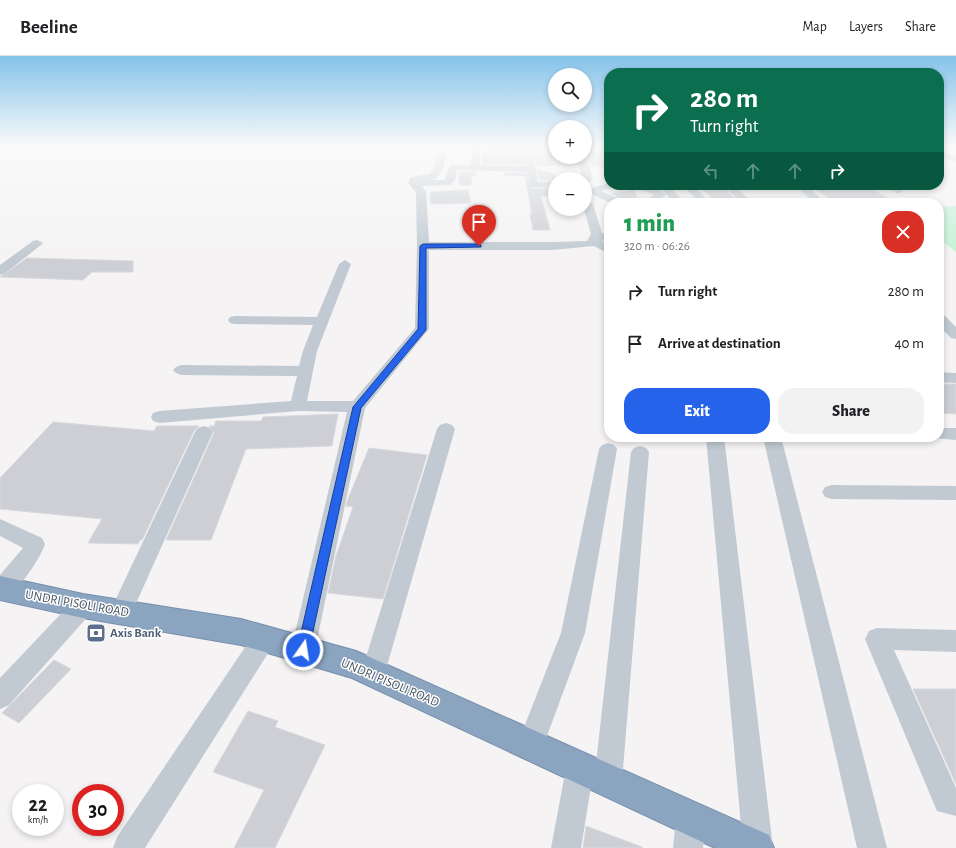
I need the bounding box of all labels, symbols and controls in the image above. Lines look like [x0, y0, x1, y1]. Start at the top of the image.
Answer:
text: Beeline [20, 18, 78, 37]
text: Map [802, 20, 827, 34]
text: Layers [849, 20, 883, 34]
text: Share [905, 20, 936, 34]
map controls [548, 68, 592, 216]
button: search [548, 68, 592, 112]
icon: right [624, 84, 676, 136]
text: 280 m [690, 85, 758, 113]
text: Turn right [690, 118, 759, 136]
button: + [548, 120, 592, 164]
icon: left [700, 160, 722, 182]
icon: ahead [742, 160, 764, 182]
icon: ahead [784, 160, 806, 182]
icon: right [826, 160, 848, 182]
button: − [548, 172, 592, 216]
pin [462, 205, 496, 246]
icon: arrive [468, 211, 490, 233]
button: close [882, 211, 924, 253]
text: 1 min [624, 212, 675, 236]
text: 320 m · 06:26 [624, 240, 690, 253]
icon: right [624, 281, 646, 303]
text: Turn right [658, 284, 717, 299]
text: 280 m [888, 284, 924, 299]
icon: arrive [624, 333, 646, 355]
text: Arrive at destination [658, 336, 781, 351]
text: 40 m [894, 336, 924, 351]
button: Exit [624, 388, 770, 434]
button: Share [778, 388, 924, 434]
street label: UNDRI PISOLI ROAD [24, 588, 130, 620]
bank icon: Axis Bank [85, 622, 107, 644]
place label: Axis Bank [110, 627, 162, 640]
position arrow [282, 629, 324, 671]
street label: UNDRI PISOLI ROAD [339, 657, 441, 709]
speed limit sign: 30 [72, 784, 124, 836]
text: 22 [29, 795, 47, 815]
text: km/h [28, 815, 48, 825]

